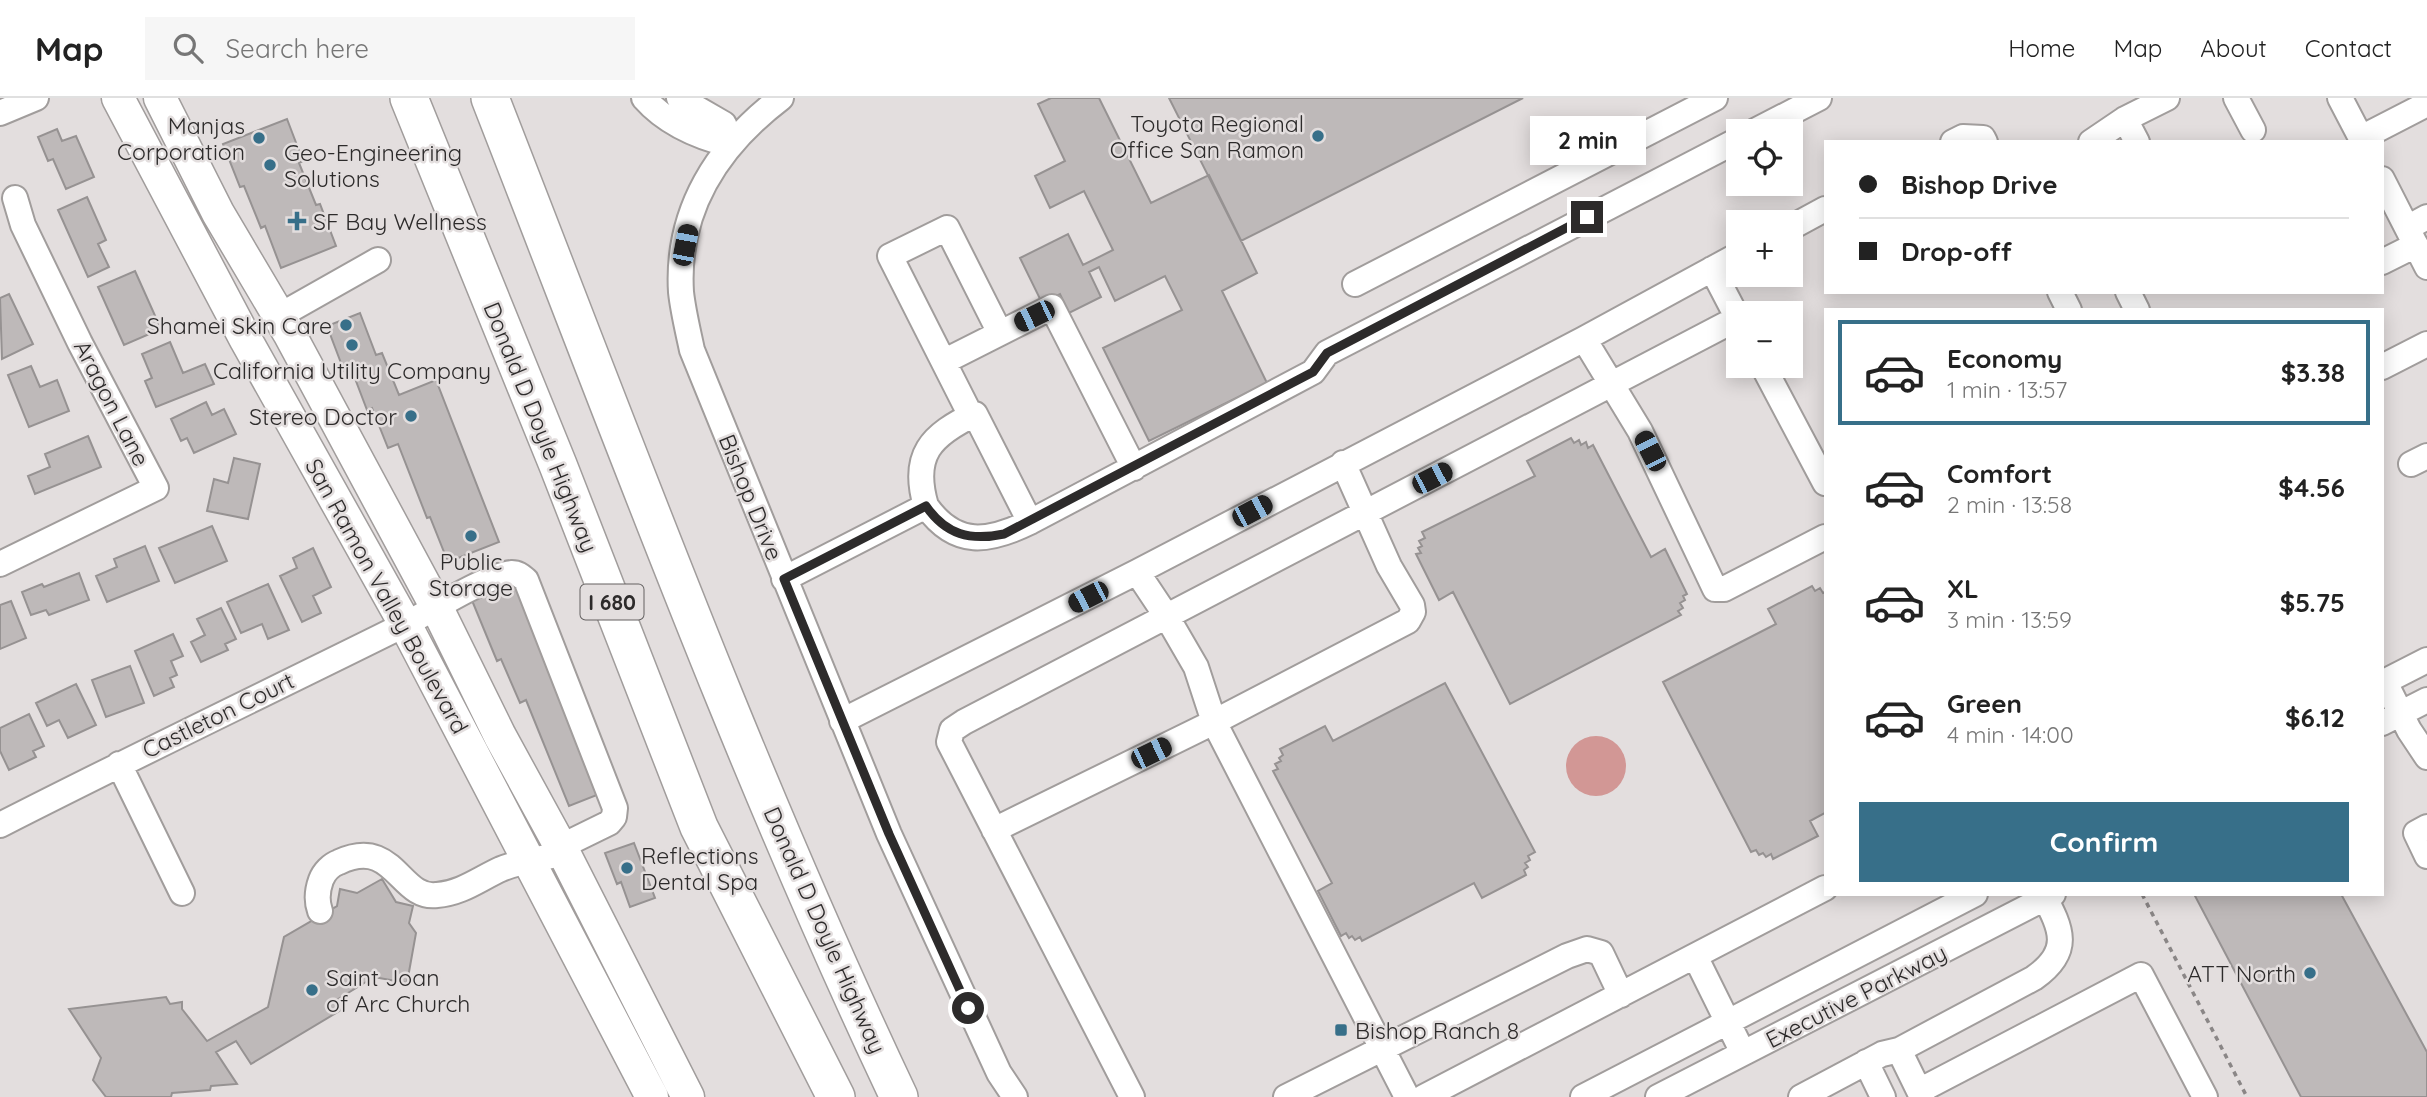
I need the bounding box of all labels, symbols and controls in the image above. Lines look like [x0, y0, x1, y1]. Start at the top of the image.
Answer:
search box [145, 17, 635, 80]
text: Map [35, 28, 103, 69]
icon: search [169, 29, 207, 67]
text: Search here [225, 32, 369, 65]
text: Home [2008, 33, 2075, 63]
text: Map [2113, 33, 2162, 63]
text: About [2200, 33, 2267, 63]
text: Contact [2305, 33, 2392, 63]
place label: Toyota Regional Office San Ramon [1110, 109, 1304, 164]
place label: Manjas Corporation [117, 111, 245, 166]
callout: 2 min [1529, 116, 1645, 164]
map controls [1726, 119, 1803, 378]
button: locate [1726, 119, 1803, 196]
text: 2 min [1558, 126, 1618, 155]
marker: Toyota Regional Office San Ramon [1310, 128, 1326, 144]
marker: Manjas Corporation [251, 130, 267, 146]
place label: Geo-Engineering Solutions [284, 138, 462, 193]
marker: Geo-Engineering Solutions [262, 157, 278, 173]
text: Bishop Drive [1901, 168, 2058, 201]
route end [1571, 201, 1603, 233]
place label: SF Bay Wellness [313, 207, 487, 236]
button: + [1726, 210, 1803, 287]
marker: SF Bay Wellness [287, 211, 307, 231]
car [671, 222, 700, 268]
text: Drop-off [1901, 235, 2012, 268]
car [1011, 297, 1058, 335]
street label: Donald D Doyle Highway [477, 298, 605, 556]
button: − [1726, 301, 1803, 378]
place label: Shamei Skin Care [147, 311, 332, 340]
marker: Shamei Skin Care [338, 317, 354, 333]
street label: Aragon Lane [68, 335, 156, 471]
marker: California Utility Company [344, 337, 360, 353]
icon: car [1863, 341, 1926, 404]
text: Economy [1947, 342, 2062, 375]
place label: California Utility Company [213, 356, 491, 385]
text: $3.38 [2281, 356, 2345, 389]
text: 1 min · 13:57 [1947, 375, 2067, 404]
place label: Stereo Doctor [249, 402, 397, 431]
marker: Stereo Doctor [403, 408, 419, 424]
car [1632, 428, 1669, 474]
street label: Bishop Drive [713, 430, 789, 564]
street label: San Ramon Valley Boulevard [299, 453, 475, 739]
icon: car [1863, 456, 1926, 519]
text: Comfort [1947, 457, 2052, 490]
car [1409, 459, 1456, 497]
text: $4.56 [2278, 471, 2345, 504]
text: 2 min · 13:58 [1947, 490, 2072, 519]
car [1229, 492, 1276, 530]
marker: Public Storage [463, 528, 479, 544]
place label: Public Storage [429, 547, 513, 602]
icon: car [1863, 571, 1926, 634]
text: XL [1947, 572, 1979, 605]
car [1065, 578, 1112, 616]
road number: I 680 [580, 584, 644, 620]
text: $5.75 [2280, 586, 2345, 619]
text: 3 min · 13:59 [1947, 605, 2072, 634]
street label: Castleton Court [137, 666, 299, 764]
icon: car [1863, 686, 1926, 749]
text: Green [1947, 687, 2022, 720]
text: $6.12 [2285, 701, 2345, 734]
text: 4 min · 14:00 [1947, 720, 2074, 749]
car [1128, 734, 1175, 772]
street label: Donald D Doyle Highway [757, 802, 893, 1058]
button: Confirm [1859, 802, 2349, 882]
place label: Reflections Dental Spa [641, 841, 758, 896]
marker: Reflections Dental Spa [619, 860, 635, 876]
street label: Executive Parkway [1761, 938, 1951, 1054]
place label: ATT North [2187, 959, 2296, 988]
place label: Saint Joan of Arc Church [326, 963, 470, 1018]
marker: ATT North [2302, 965, 2318, 981]
marker: Saint Joan of Arc Church [304, 982, 320, 998]
route start [952, 992, 984, 1024]
place label: Bishop Ranch 8 [1355, 1016, 1519, 1045]
marker: Bishop Ranch 8 [1333, 1022, 1349, 1038]

